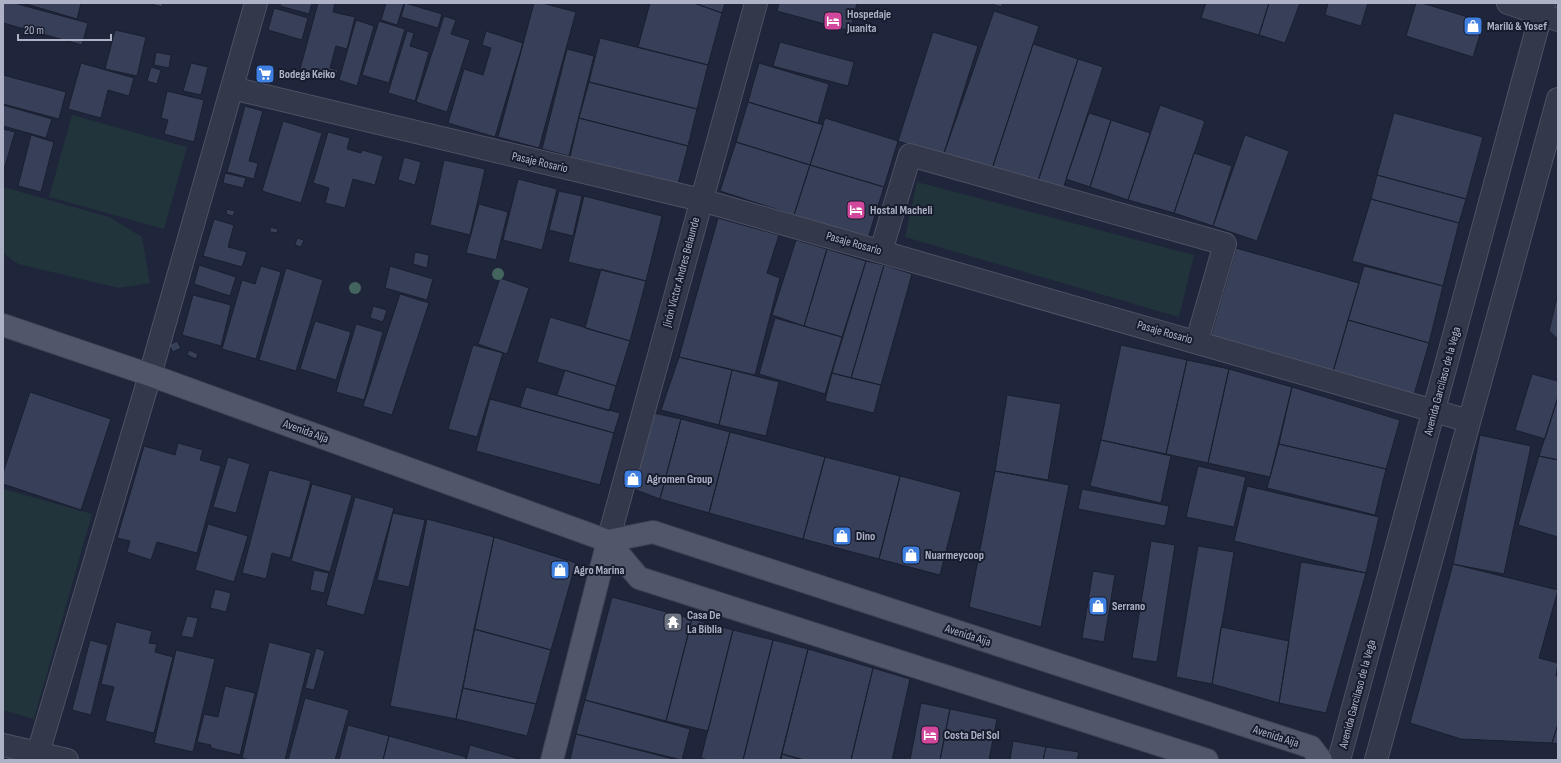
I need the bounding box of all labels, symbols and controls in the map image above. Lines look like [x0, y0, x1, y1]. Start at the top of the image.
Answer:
place label: Hospedaje Juanita [846, 7, 891, 36]
hotel icon: Hospedaje Juanita [822, 10, 844, 32]
shop icon: Marilú & Yosef [1462, 15, 1484, 37]
scale bar [18, 16, 111, 42]
place label: Marilú & Yosef [1487, 19, 1547, 34]
text: 20 m [24, 23, 44, 38]
supermarket icon: Bodega Keiko [254, 63, 276, 85]
place label: Bodega Keiko [279, 67, 335, 82]
street label: Pasaje Rosario [510, 149, 569, 176]
hotel icon: Hostal Macheli [845, 199, 867, 221]
place label: Hostal Macheli [870, 203, 932, 218]
street label: Jirón Victor Andres Belaunde [659, 215, 703, 330]
street label: Pasaje Rosario [824, 228, 883, 259]
street label: Pasaje Rosario [1135, 317, 1194, 348]
street label: Avenida Garcilaso de la Vega [1421, 325, 1464, 438]
street label: Avenida Aija [280, 416, 331, 447]
shop icon: Agromen Group [622, 468, 644, 490]
place label: Agromen Group [646, 472, 713, 487]
shop icon: Dino [831, 525, 853, 547]
place label: Dino [856, 529, 875, 544]
shop icon: Nuarmeycoop [900, 544, 922, 566]
place label: Nuarmeycoop [925, 548, 984, 563]
shop icon: Agro Marina [549, 559, 571, 581]
place label: Agro Marina [573, 563, 625, 578]
shop icon: Serrano [1087, 595, 1109, 617]
place label: Serrano [1112, 599, 1145, 614]
place label: Casa De La Biblia [687, 608, 722, 637]
temple icon: Casa De La Biblia [662, 611, 684, 633]
street label: Avenida Aija [942, 621, 993, 650]
street label: Avenida Garcilaso de la Vega [1336, 638, 1379, 751]
street label: Avenida Aija [1250, 722, 1301, 751]
hotel icon: Costa Del Sol [919, 724, 941, 746]
place label: Costa Del Sol [944, 728, 999, 743]

